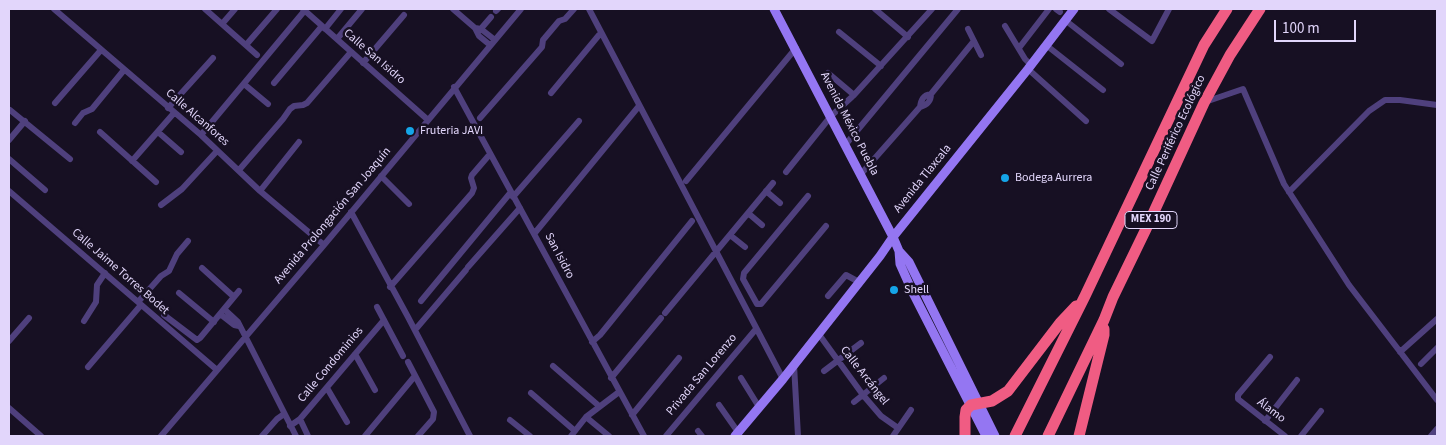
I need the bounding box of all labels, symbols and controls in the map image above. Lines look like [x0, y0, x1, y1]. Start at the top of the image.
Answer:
scale bar [1276, 10, 1358, 42]
text: 100 m [1282, 18, 1320, 39]
street label: Calle San Isidro [340, 26, 408, 88]
street label: Avenida México Puebla [817, 70, 881, 178]
street label: Calle Periférico Ecológico [1143, 73, 1209, 193]
street label: Calle Alcanfores [162, 86, 232, 150]
place label: Fruteria JAVI [420, 124, 483, 138]
marker: Fruteria JAVI [404, 125, 416, 137]
street label: Avenida Tlaxcala [891, 142, 955, 216]
street label: Avenida Prolongación San Joaquín [272, 145, 394, 287]
place label: Bodega Aurrera [1015, 171, 1092, 185]
marker: Bodega Aurrera [999, 172, 1011, 184]
road number: MEX 190 [1125, 212, 1177, 228]
street label: Calle Jaime Torres Bodet [68, 226, 172, 318]
street label: San Isidro [541, 231, 577, 281]
place label: Shell [904, 283, 929, 297]
marker: Shell [888, 284, 900, 296]
street label: Calle Condominios [295, 324, 367, 406]
street label: Privada San Lorenzo [664, 331, 740, 419]
street label: Calle Arcángel [837, 344, 891, 408]
street label: Álamo [1254, 396, 1288, 426]

